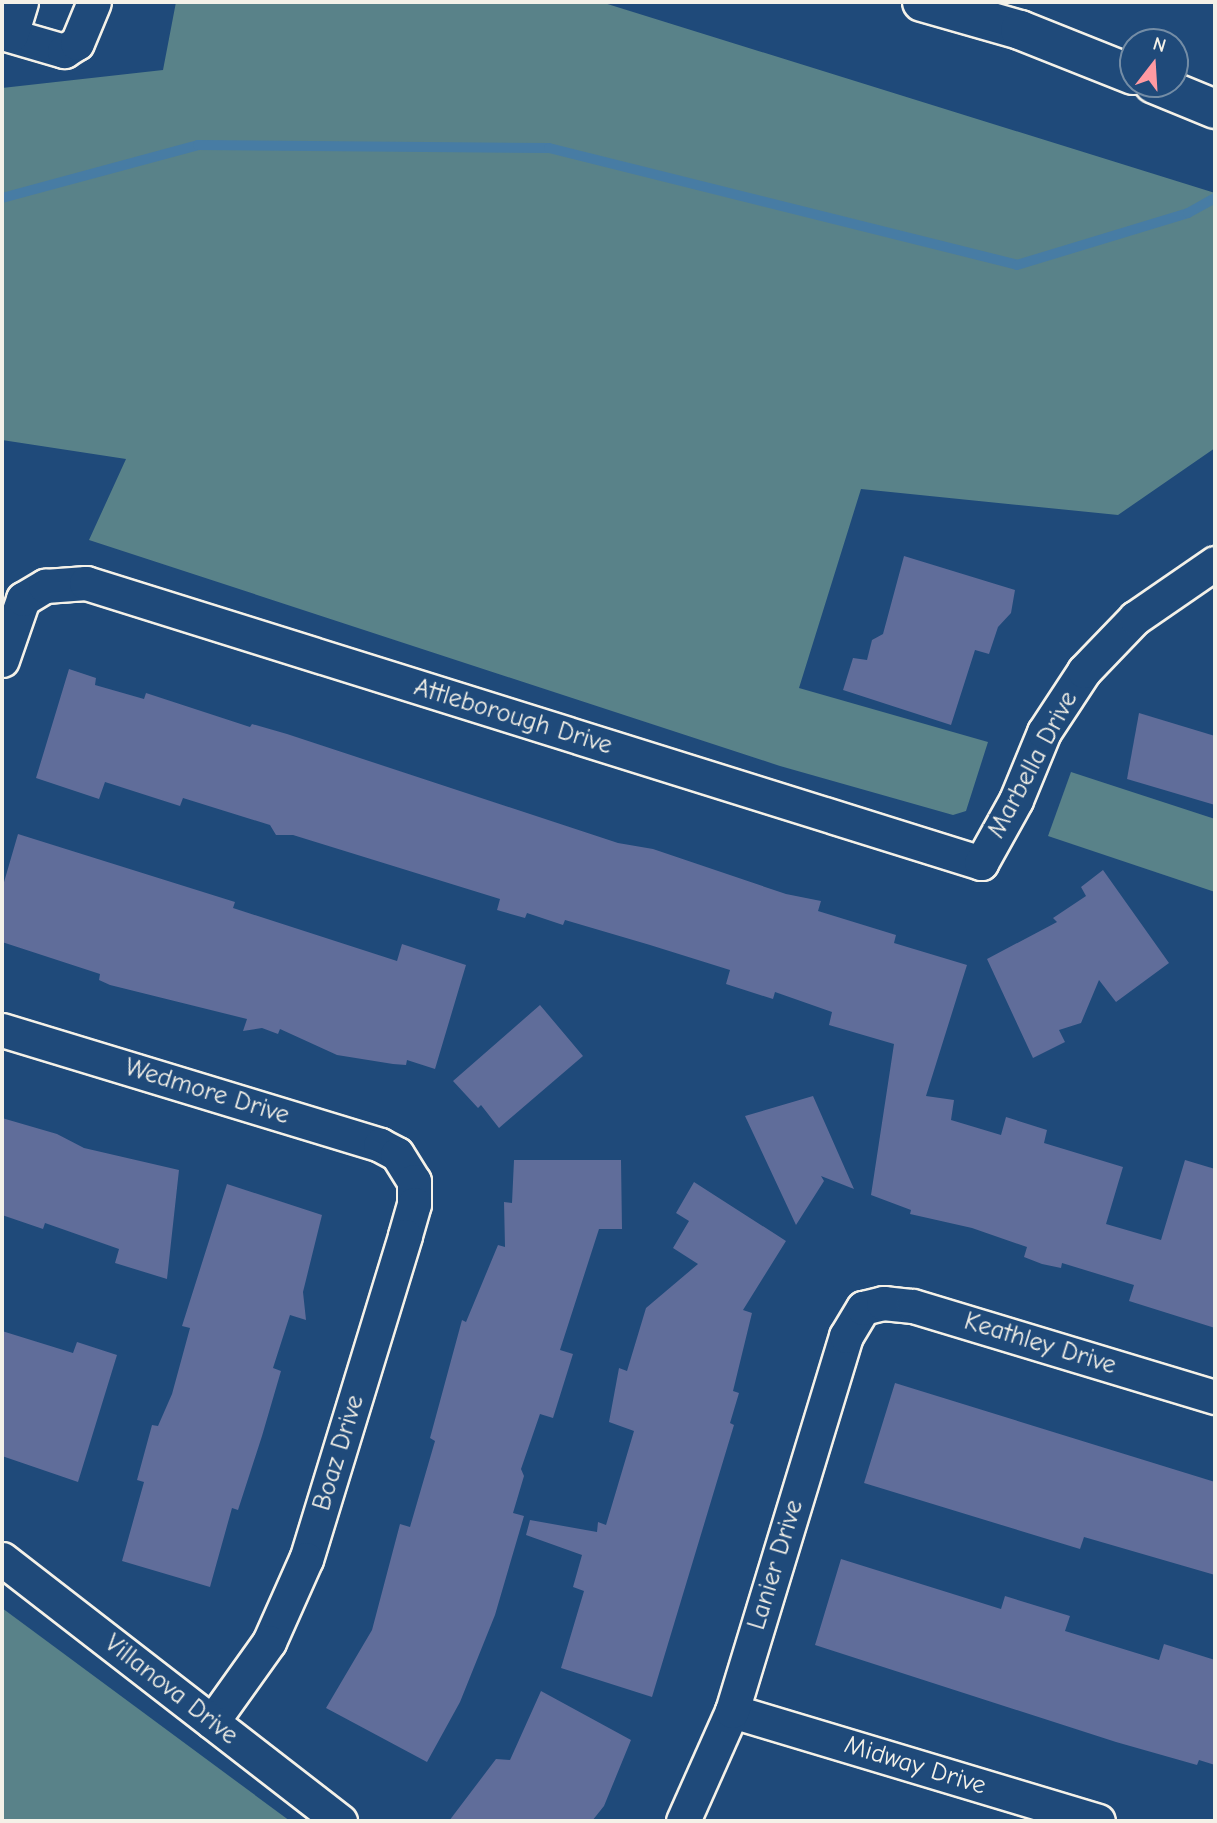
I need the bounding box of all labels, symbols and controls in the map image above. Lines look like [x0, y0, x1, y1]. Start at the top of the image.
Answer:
north arrow [1119, 28, 1189, 98]
text: N [1150, 32, 1169, 57]
street label: Attleborough Drive [410, 672, 616, 762]
street label: Marbella Drive [981, 686, 1085, 844]
street label: Wedmore Drive [121, 1052, 293, 1132]
street label: Keathley Drive [960, 1306, 1120, 1382]
street label: Boaz Drive [307, 1391, 371, 1515]
street label: Lanier Drive [741, 1496, 811, 1634]
street label: Villanova Drive [98, 1628, 244, 1752]
street label: Midway Drive [841, 1730, 989, 1802]

